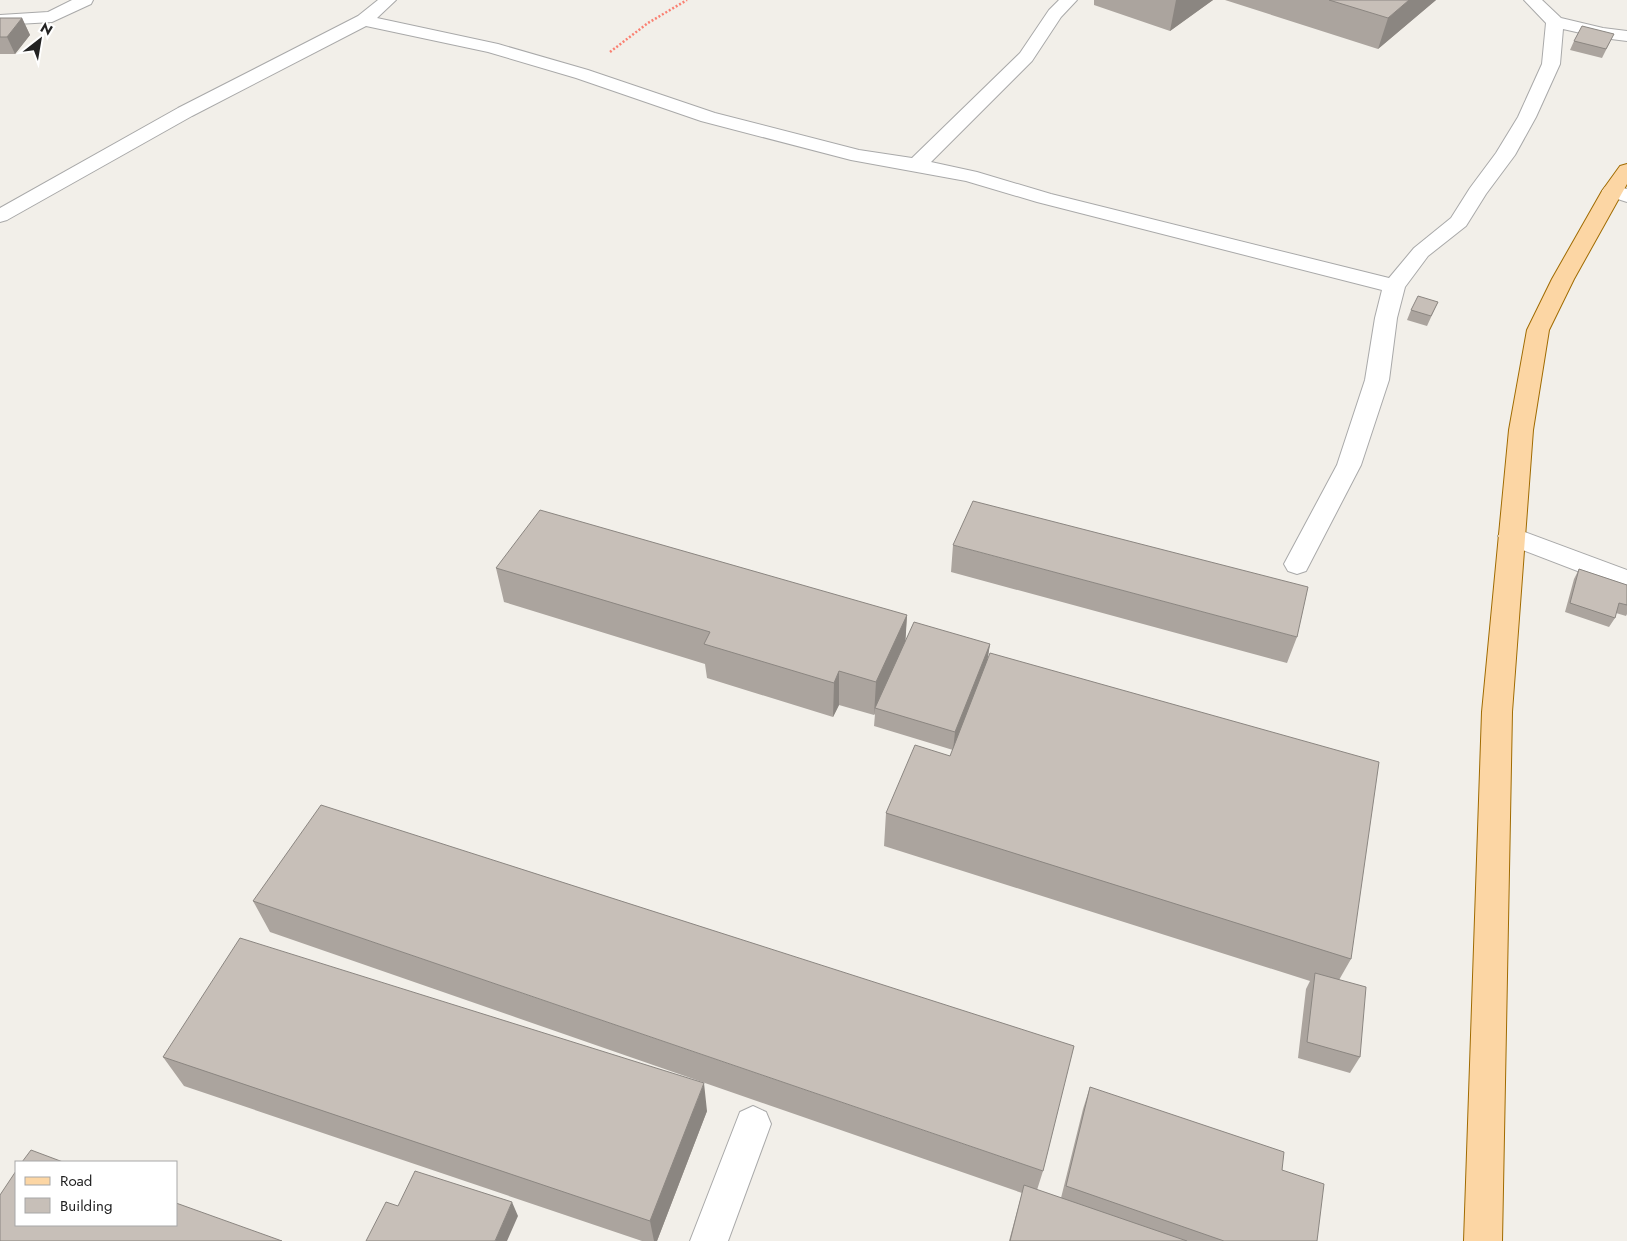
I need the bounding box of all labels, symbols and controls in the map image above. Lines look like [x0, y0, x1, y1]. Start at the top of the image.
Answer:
north arrow [15, 15, 65, 65]
text: N [37, 17, 57, 40]
legend [15, 1161, 178, 1226]
text: Road [60, 1170, 92, 1192]
text: Building [60, 1195, 112, 1217]

